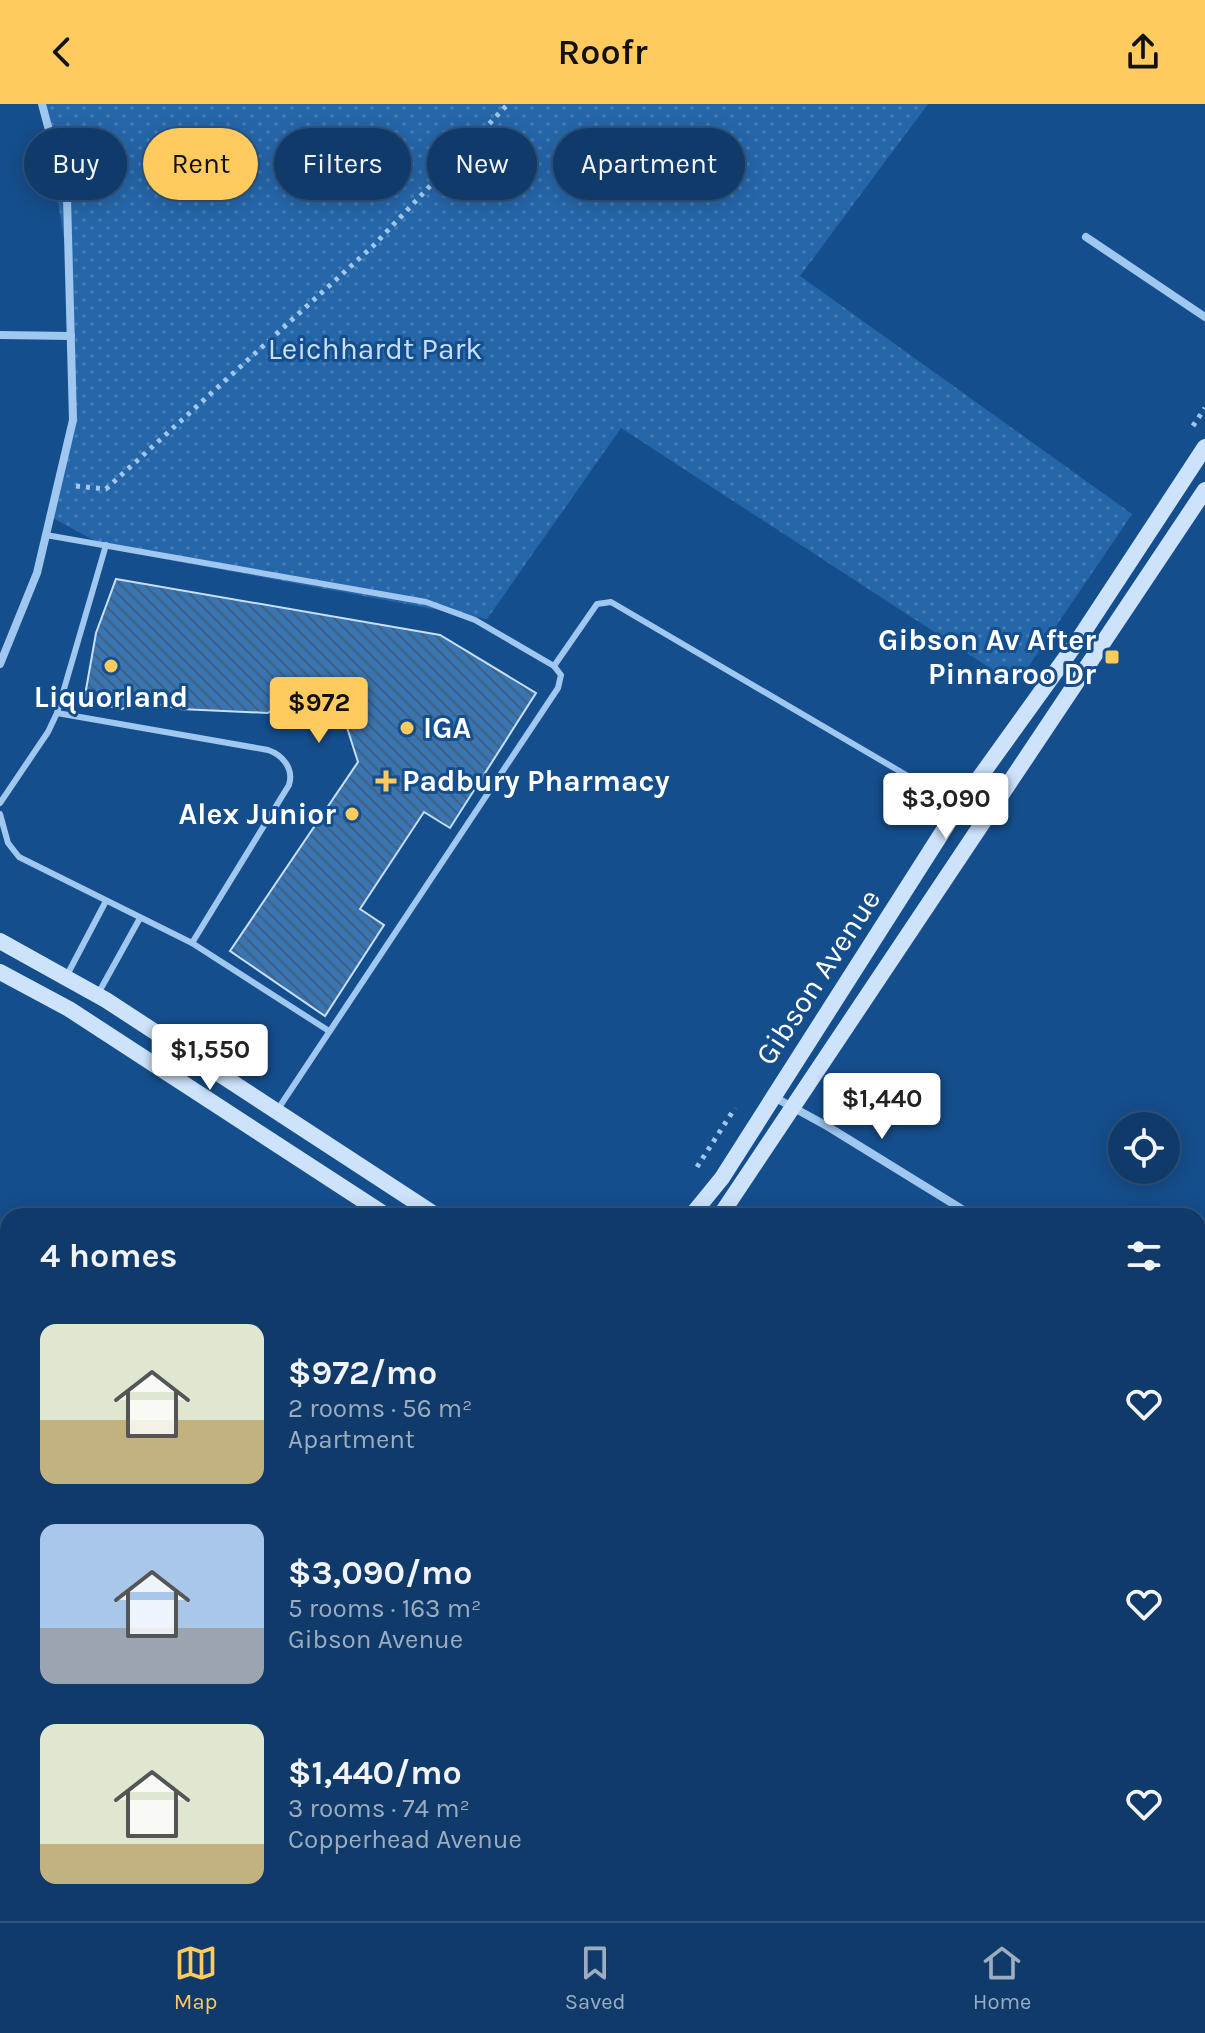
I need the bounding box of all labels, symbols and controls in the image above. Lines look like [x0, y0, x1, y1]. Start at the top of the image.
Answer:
icon: back [40, 30, 84, 74]
icon: share [1121, 30, 1165, 74]
text: Roofr [557, 31, 648, 73]
chip: Buy [24, 128, 127, 200]
chip: Rent [143, 128, 258, 200]
chip: Filters [274, 128, 411, 200]
chip: New [427, 128, 537, 200]
chip: Apartment [553, 128, 745, 200]
park label: Leichhardt Park [268, 331, 482, 367]
place label: Gibson Av After Pinnaroo Dr [878, 622, 1096, 692]
marker: Gibson Av After Pinnaroo Dr [1103, 648, 1121, 666]
marker: Liquorland [102, 657, 120, 675]
pin: $972 [272, 677, 366, 745]
place label: Liquorland [34, 679, 188, 715]
text: $972 [288, 687, 350, 718]
place label: IGA [423, 710, 471, 746]
marker: IGA [398, 719, 416, 737]
place label: Padbury Pharmacy [402, 763, 670, 799]
marker: Padbury Pharmacy [377, 772, 395, 790]
pin: $3,090 [881, 773, 1011, 841]
text: $3,090 [901, 783, 991, 814]
place label: Alex Junior [179, 796, 336, 832]
marker: Alex Junior [343, 805, 361, 823]
street label: Gibson Avenue [748, 882, 888, 1072]
pin: $1,550 [145, 1024, 275, 1092]
text: $1,550 [170, 1034, 250, 1065]
pin: $1,440 [817, 1073, 947, 1141]
text: $1,440 [841, 1083, 923, 1114]
map controls [1108, 1112, 1180, 1184]
button: locate [1108, 1112, 1180, 1184]
icon: filters [1122, 1234, 1166, 1278]
text: 4 homes [40, 1236, 177, 1276]
text: $972/mo [288, 1353, 437, 1393]
icon: home [104, 1356, 200, 1452]
icon: heart [1122, 1382, 1166, 1426]
text: 2 rooms · 56 m² [288, 1393, 473, 1424]
text: Apartment [288, 1424, 415, 1455]
text: $3,090/mo [288, 1553, 472, 1593]
icon: home [104, 1556, 200, 1652]
icon: heart [1122, 1582, 1166, 1626]
text: 5 rooms · 163 m² [288, 1593, 481, 1624]
text: Gibson Avenue [288, 1624, 463, 1655]
text: $1,440/mo [288, 1753, 462, 1793]
icon: home [104, 1756, 200, 1852]
icon: heart [1122, 1782, 1166, 1826]
text: 3 rooms · 74 m² [288, 1793, 470, 1824]
text: Copperhead Avenue [288, 1824, 522, 1855]
tab: Map [174, 1941, 218, 2015]
tab: Saved [565, 1941, 626, 2015]
tab: Home [973, 1941, 1031, 2015]

